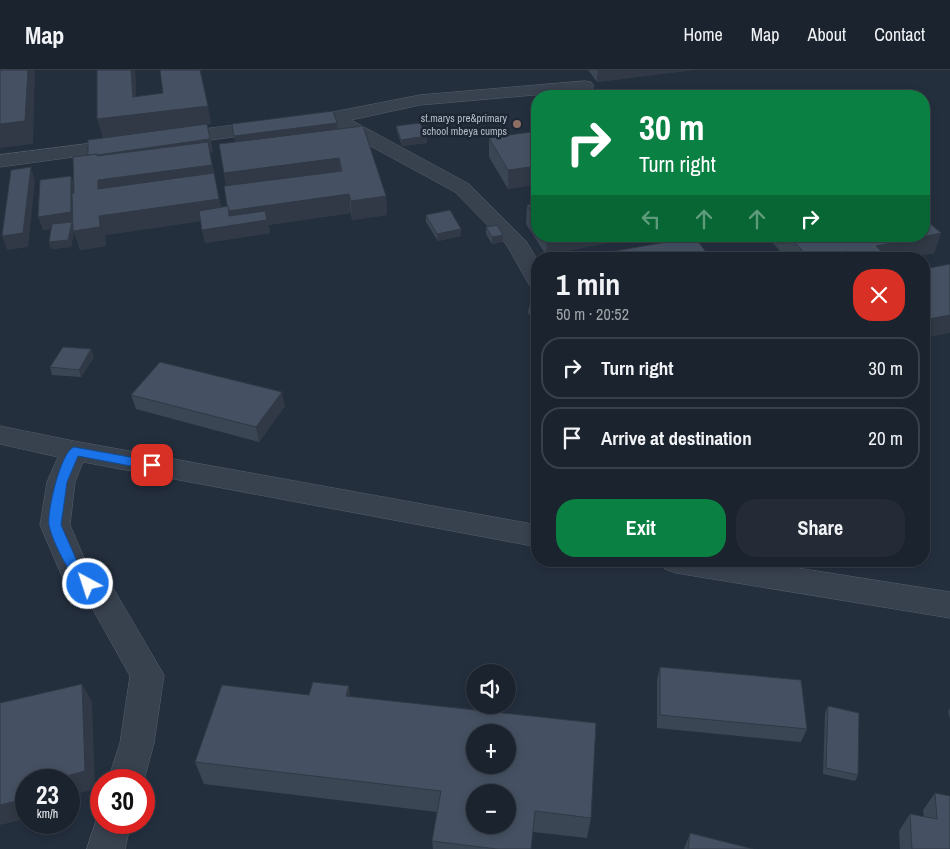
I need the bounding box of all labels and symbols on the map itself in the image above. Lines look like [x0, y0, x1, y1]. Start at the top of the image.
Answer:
place label: st.marys pre&primary school mbeya cumps [421, 111, 507, 138]
marker: st.marys pre&primary school mbeya cumps [511, 118, 523, 130]
pin [131, 444, 173, 486]
position arrow [61, 557, 113, 609]
speed limit sign: 30 [90, 769, 155, 834]

